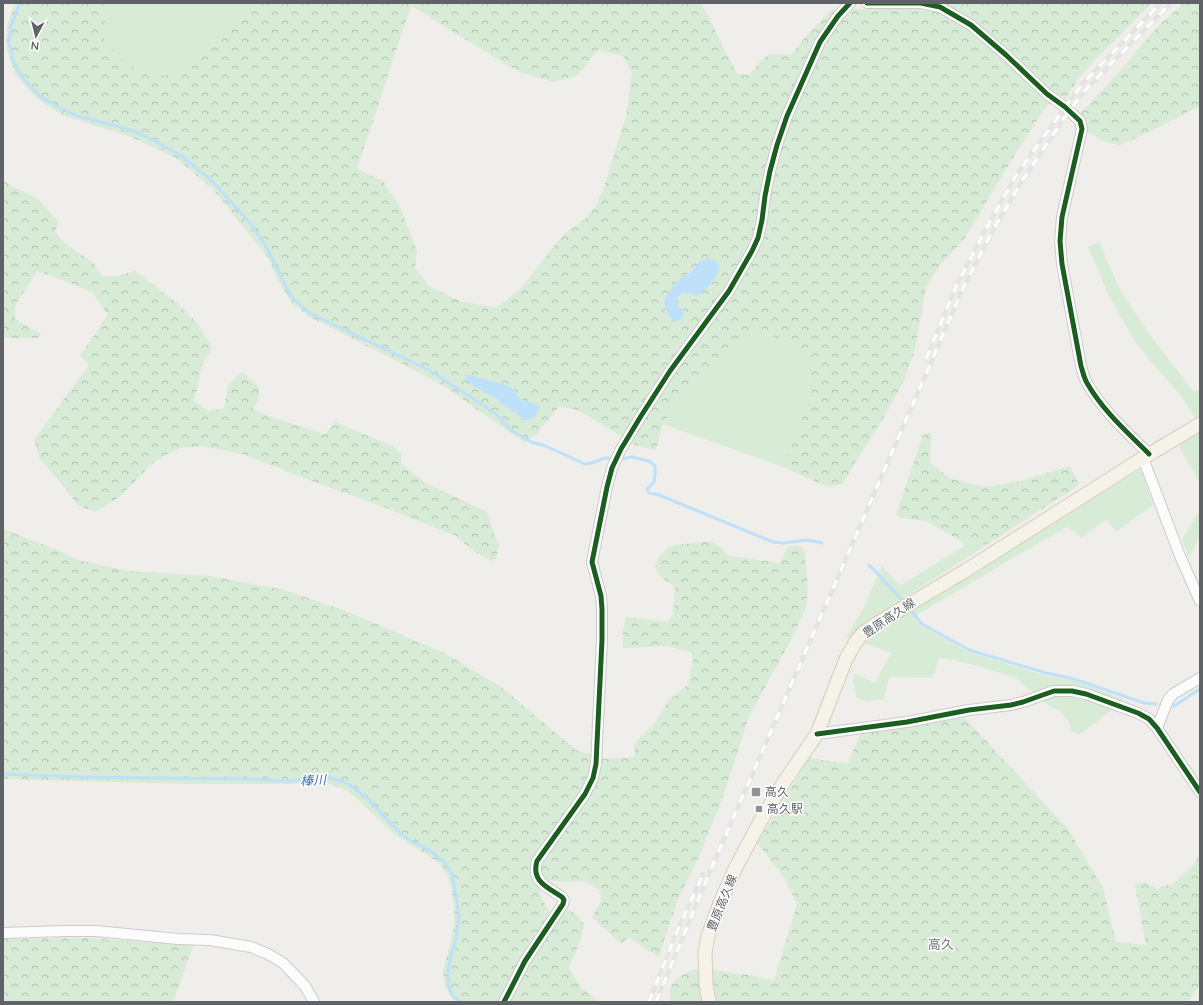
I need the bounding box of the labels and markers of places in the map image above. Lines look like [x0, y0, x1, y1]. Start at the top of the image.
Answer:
place label: 高久 [765, 784, 789, 799]
marker: 高久 [750, 786, 762, 798]
place label: 高久駅 [767, 801, 803, 816]
marker: 高久駅 [754, 804, 764, 814]

